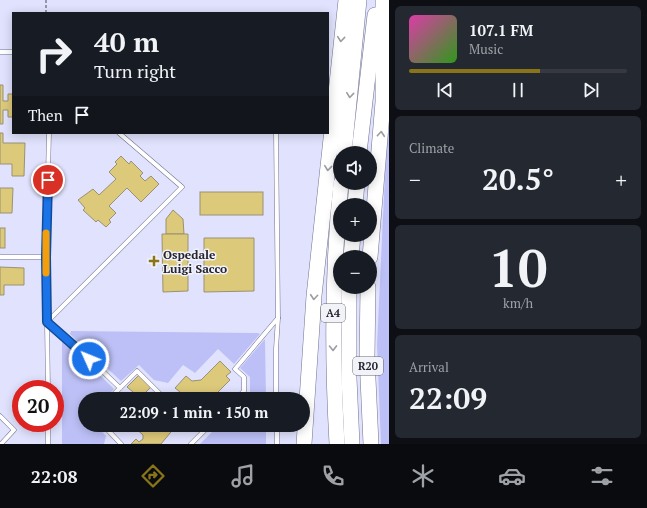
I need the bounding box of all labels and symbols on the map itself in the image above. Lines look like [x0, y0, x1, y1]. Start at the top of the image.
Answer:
one-way arrow [337, 36, 346, 42]
one-way arrow [346, 91, 355, 98]
one-way arrow [376, 131, 385, 138]
pin [31, 163, 65, 197]
one-way arrow [324, 165, 333, 171]
place label: Ospedale Luigi Sacco [163, 247, 227, 276]
marker: Ospedale Luigi Sacco [148, 255, 160, 267]
one-way arrow [310, 294, 319, 300]
road number: A4 [321, 304, 345, 322]
position arrow [68, 338, 110, 380]
one-way arrow [329, 345, 337, 351]
road number: R20 [353, 357, 383, 375]
speed limit sign: 20 [12, 380, 64, 432]

